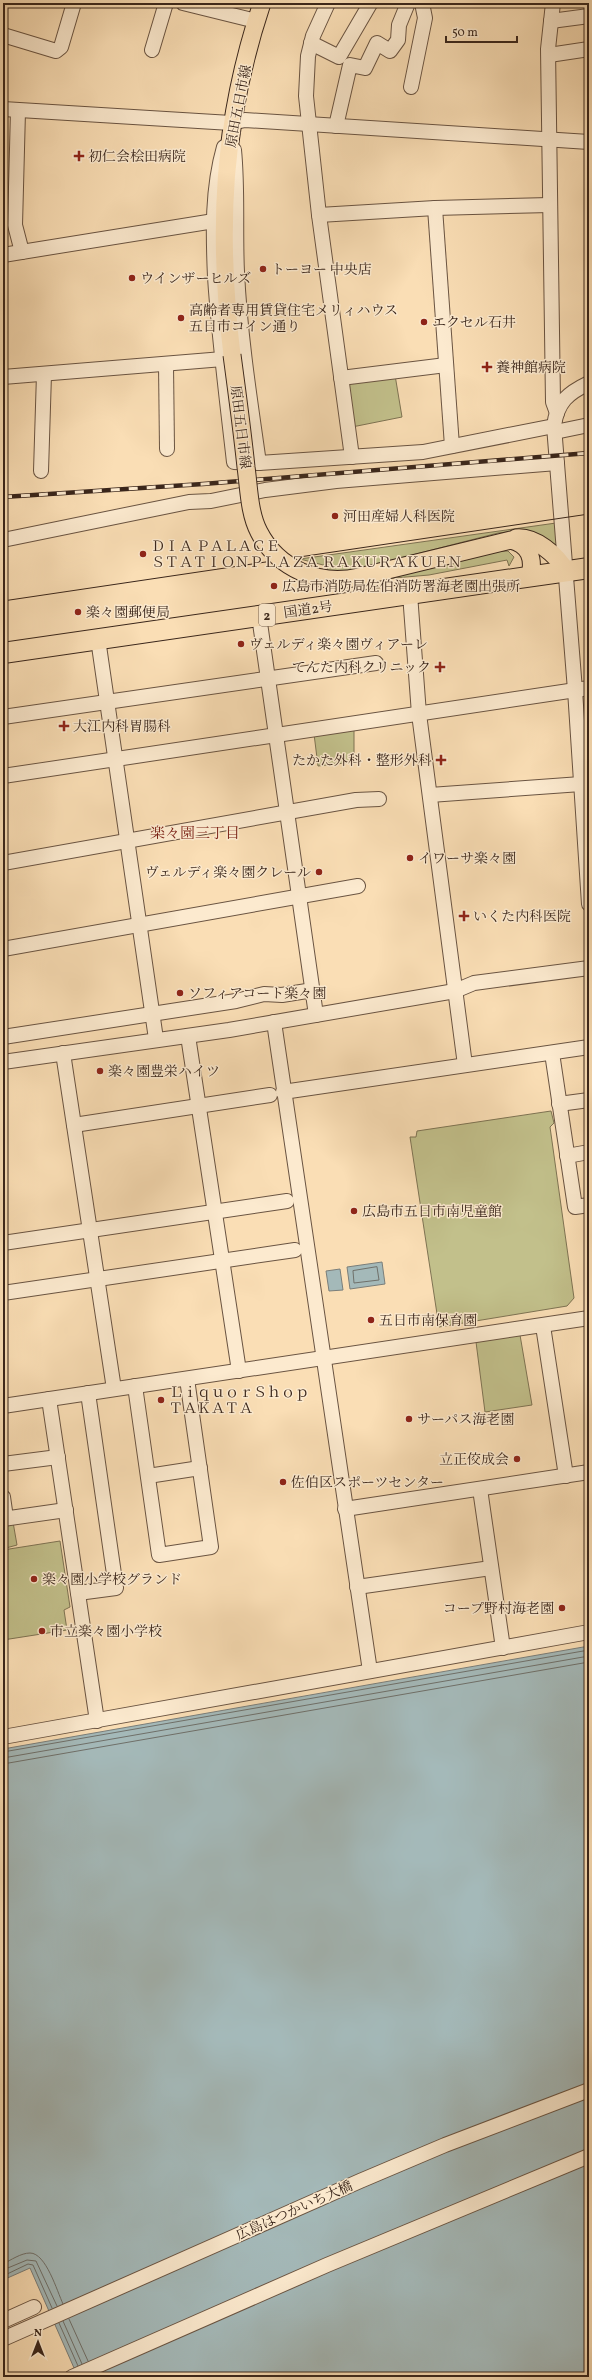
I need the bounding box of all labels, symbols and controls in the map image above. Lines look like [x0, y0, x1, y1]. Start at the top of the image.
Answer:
scale bar [446, 18, 517, 44]
text: 50 m [452, 25, 478, 41]
street label: 原田五日市線 [222, 63, 257, 149]
place label: 初仁会桧田病院 [88, 148, 186, 167]
marker: 初仁会桧田病院 [73, 150, 85, 162]
place label: トーヨー 中央店 [271, 261, 372, 280]
marker: トーヨー 中央店 [258, 264, 268, 274]
place label: ウインザーヒルズ [140, 270, 251, 289]
marker: ウインザーヒルズ [127, 273, 137, 283]
place label: 高齢者専用賃貸住宅メリィハウス 五日市コイン通り [189, 302, 398, 337]
marker: 高齢者専用賃貸住宅メリィハウス 五日市コイン通り [176, 313, 186, 323]
place label: エクセル石井 [432, 314, 516, 333]
marker: エクセル石井 [419, 317, 429, 327]
place label: 養神館病院 [496, 359, 566, 378]
marker: 養神館病院 [481, 361, 493, 373]
street label: 原田五日市線 [225, 384, 254, 470]
place label: 河田産婦人科医院 [343, 508, 455, 527]
marker: 河田産婦人科医院 [330, 511, 340, 521]
place label: ＤＩＡ ＰＡＬＡＣＥ ＳＴＡＴＩＯＮＰＬＡＺＡ ＲＡＫＵＲＡＫＵＥＮ [151, 538, 462, 573]
marker: ＤＩＡ ＰＡＬＡＣＥ ＳＴＡＴＩＯＮＰＬＡＺＡ ＲＡＫＵＲＡＫＵＥＮ [138, 549, 148, 559]
place label: 広島市消防局佐伯消防署海老園出張所 [282, 578, 520, 597]
marker: 広島市消防局佐伯消防署海老園出張所 [269, 581, 279, 591]
street label: 国道2号 [282, 598, 334, 623]
place label: 楽々園郵便局 [86, 604, 170, 623]
road number: 2 [259, 604, 275, 626]
marker: 楽々園郵便局 [73, 607, 83, 617]
place label: ヴェルディ楽々園ヴィアーレ [249, 636, 428, 655]
marker: ヴェルディ楽々園ヴィアーレ [236, 639, 246, 649]
place label: てんた内科クリニック [292, 659, 431, 678]
marker: てんた内科クリニック [434, 661, 446, 673]
place label: 大江内科胃腸科 [73, 718, 171, 737]
marker: 大江内科胃腸科 [58, 720, 70, 732]
place label: たかた外科・整形外科 [292, 752, 432, 771]
marker: たかた外科・整形外科 [435, 754, 447, 766]
district label: 楽々園三丁目 [150, 824, 240, 845]
place label: イワーサ楽々園 [418, 850, 516, 869]
marker: イワーサ楽々園 [405, 853, 415, 863]
place label: ヴェルディ楽々園クレール [145, 864, 311, 883]
marker: ヴェルディ楽々園クレール [314, 867, 324, 877]
place label: いくた内科医院 [473, 908, 571, 927]
marker: いくた内科医院 [458, 910, 470, 922]
place label: ソフィアコート楽々園 [188, 985, 326, 1004]
marker: ソフィアコート楽々園 [175, 988, 185, 998]
place label: 楽々園豊栄ハイツ [108, 1063, 220, 1082]
marker: 楽々園豊栄ハイツ [95, 1066, 105, 1076]
place label: 広島市五日市南児童館 [362, 1203, 502, 1222]
marker: 広島市五日市南児童館 [349, 1206, 359, 1216]
place label: 五日市南保育園 [379, 1312, 477, 1331]
marker: 五日市南保育園 [366, 1315, 376, 1325]
place label: ＬｉｑｕｏｒＳｈｏｐ ＴＡＫＡＴＡ [169, 1384, 309, 1419]
marker: ＬｉｑｕｏｒＳｈｏｐ ＴＡＫＡＴＡ [156, 1395, 166, 1405]
place label: サーパス海老園 [417, 1411, 514, 1430]
marker: サーパス海老園 [404, 1414, 414, 1424]
place label: 立正佼成会 [439, 1451, 509, 1470]
marker: 立正佼成会 [512, 1454, 522, 1464]
place label: 佐伯区スポーツセンター [291, 1474, 444, 1493]
marker: 佐伯区スポーツセンター [278, 1477, 288, 1487]
place label: 楽々園小学校グランド [42, 1571, 182, 1590]
marker: 楽々園小学校グランド [29, 1574, 39, 1584]
place label: コープ野村海老園 [443, 1600, 554, 1619]
marker: コープ野村海老園 [557, 1603, 567, 1613]
place label: 市立楽々園小学校 [50, 1623, 162, 1642]
marker: 市立楽々園小学校 [37, 1626, 47, 1636]
street label: 広島はつかいち大橋 [233, 2177, 356, 2246]
north arrow [18, 2322, 58, 2362]
text: N [34, 2326, 42, 2341]

